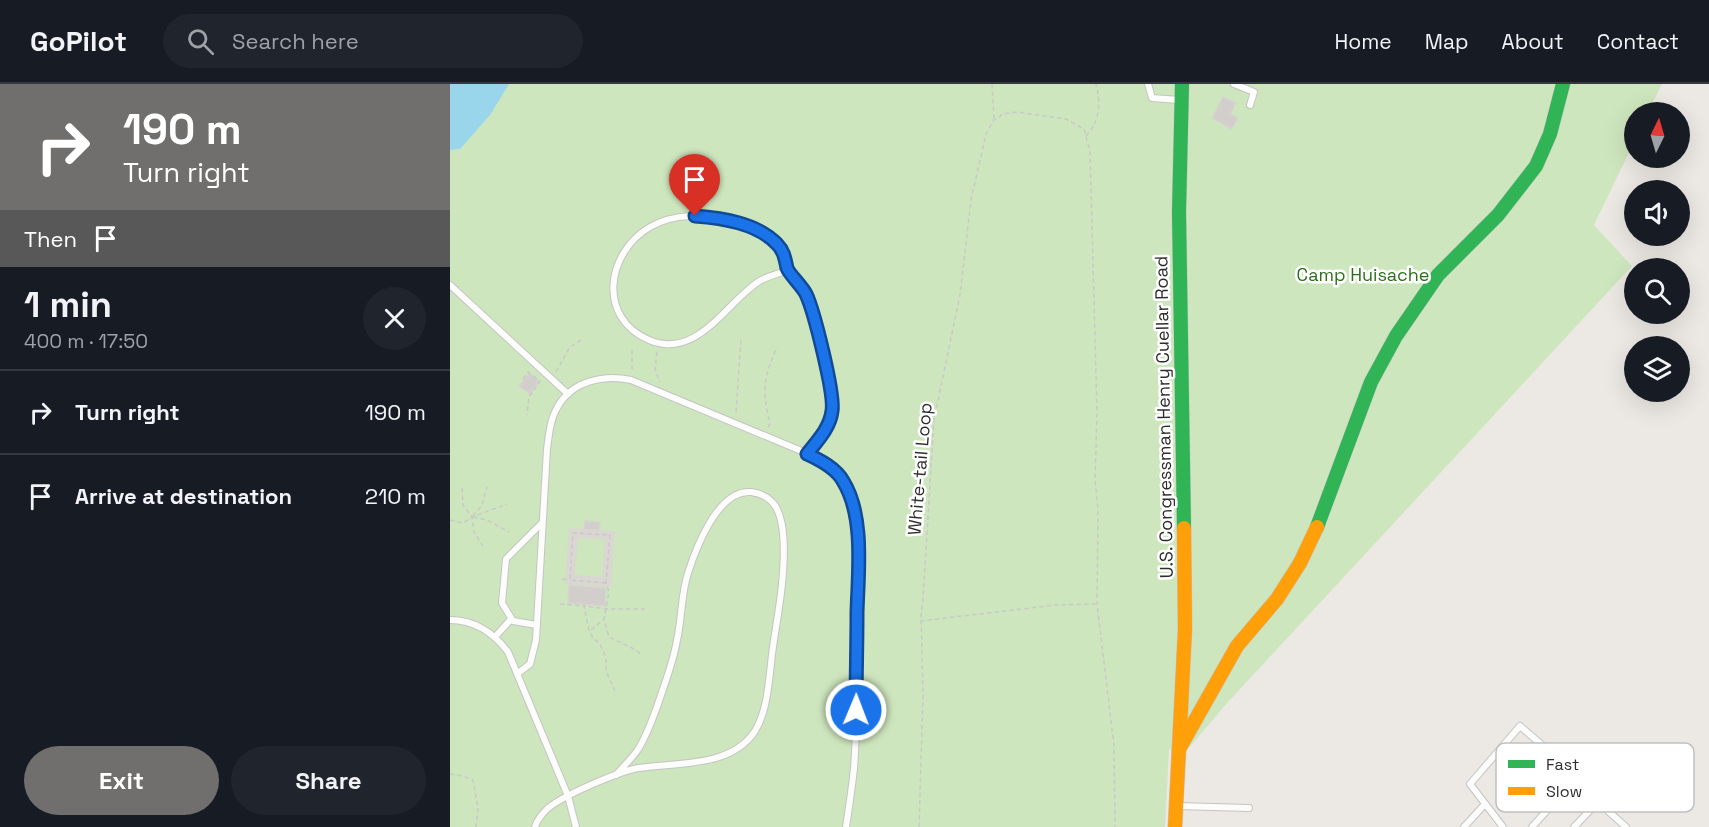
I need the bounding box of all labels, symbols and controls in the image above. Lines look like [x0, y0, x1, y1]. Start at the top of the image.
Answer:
search box [163, 14, 583, 68]
text: GoPilot [30, 23, 127, 59]
icon: search [184, 25, 217, 58]
text: Search here [232, 27, 359, 55]
text: Home [1334, 28, 1392, 55]
text: Map [1425, 28, 1469, 55]
text: About [1502, 28, 1564, 55]
text: Contact [1597, 28, 1679, 55]
north arrow [1624, 102, 1690, 168]
map controls [1624, 102, 1690, 402]
text: 190 m [123, 103, 242, 156]
icon: right [24, 108, 102, 186]
pin [669, 154, 720, 216]
text: Turn right [123, 155, 250, 190]
icon: arrive [678, 163, 711, 196]
button: sound [1624, 180, 1690, 246]
icon: arrive [89, 222, 122, 255]
text: Then [24, 225, 77, 253]
street label: U.S. Congressman Henry Cuellar Road [1149, 256, 1178, 579]
button: search [1624, 258, 1690, 324]
park label: Camp Huisache [1297, 263, 1429, 286]
text: 1 min [24, 282, 112, 328]
button: close [363, 287, 426, 350]
text: 400 m · 17:50 [24, 328, 148, 354]
button: layers [1624, 336, 1690, 402]
icon: right [24, 396, 57, 429]
text: Turn right [75, 398, 180, 426]
text: 190 m [365, 398, 426, 426]
street label: White-tail Loop [902, 402, 937, 536]
icon: arrive [24, 480, 57, 513]
text: Arrive at destination [75, 482, 292, 510]
text: 210 m [365, 482, 426, 510]
position arrow [824, 678, 888, 742]
legend [1496, 743, 1694, 812]
button: Exit [24, 746, 219, 815]
button: Share [231, 746, 426, 815]
text: Fast [1546, 754, 1579, 775]
text: Slow [1546, 781, 1582, 802]

